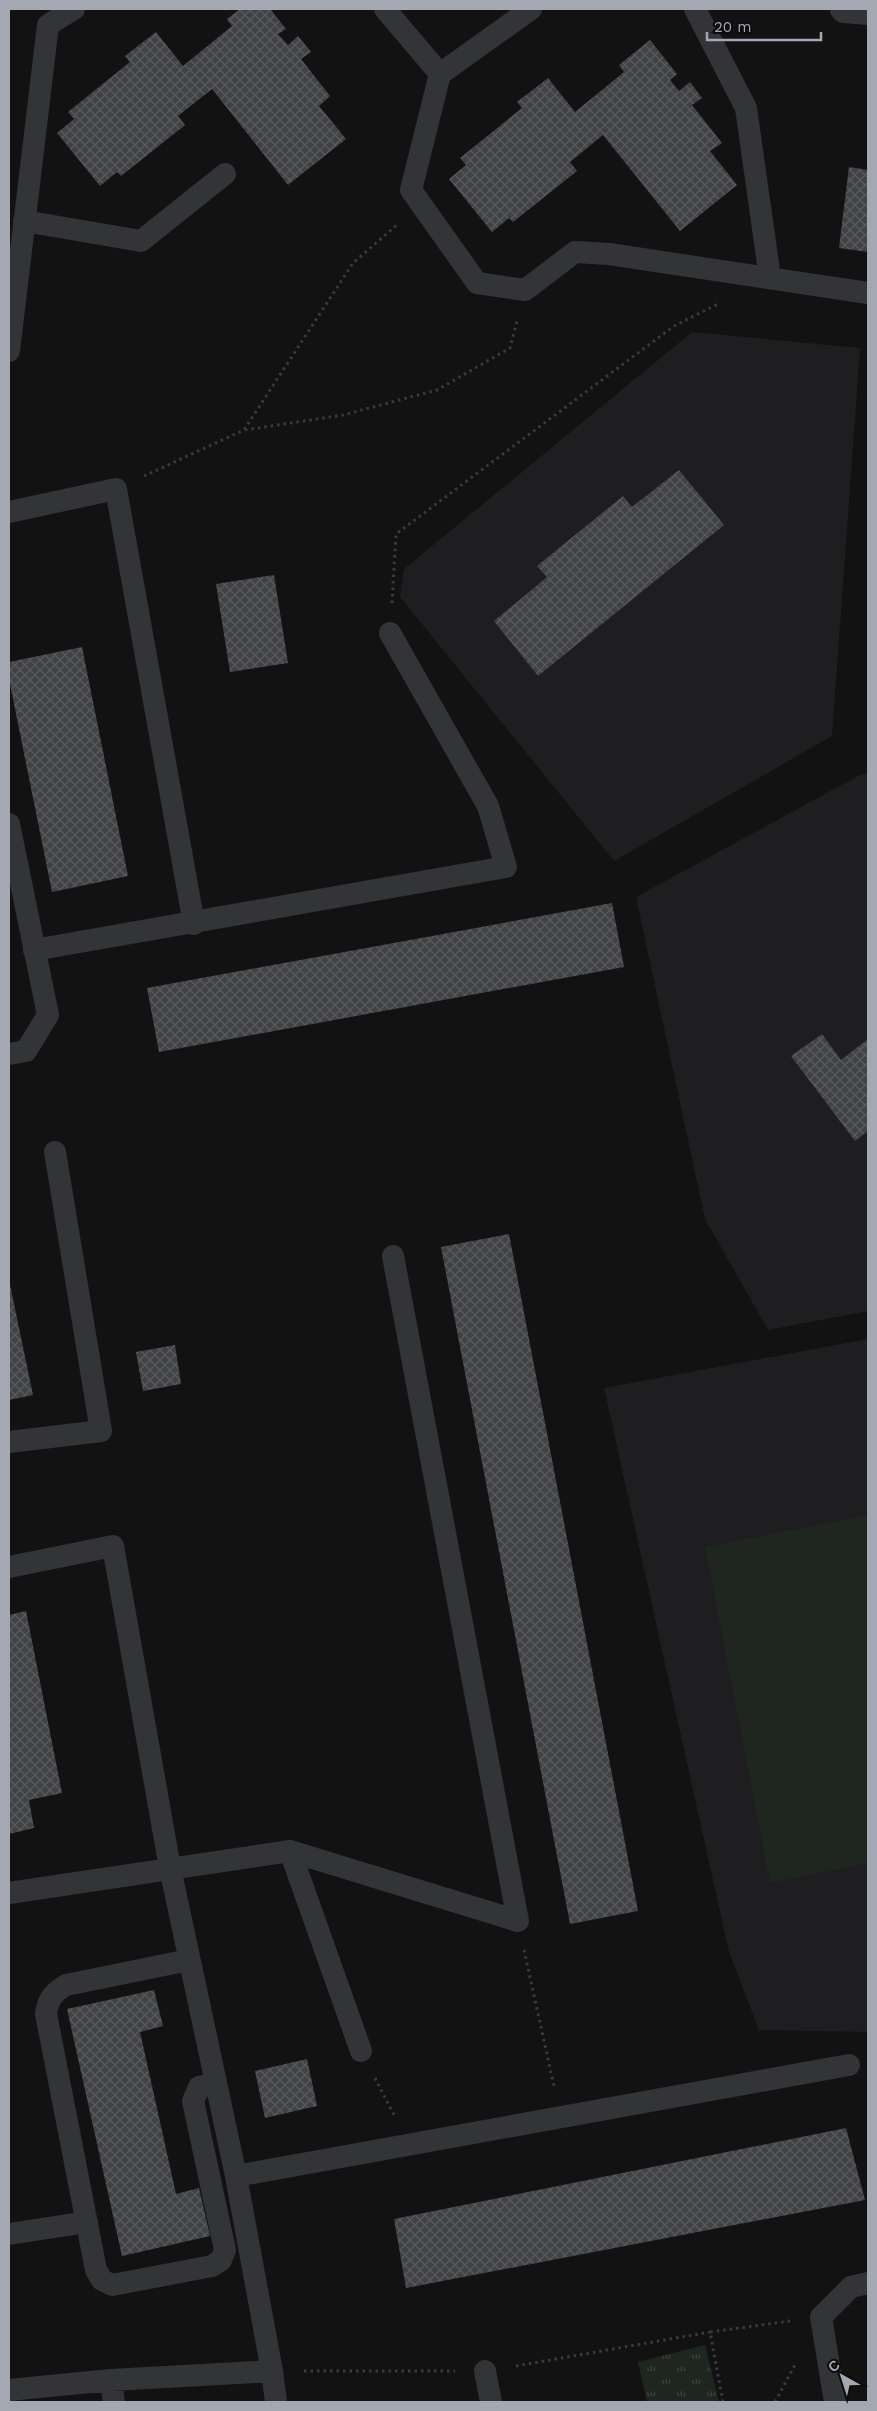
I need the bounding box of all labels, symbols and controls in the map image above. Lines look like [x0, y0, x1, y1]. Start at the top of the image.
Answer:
scale bar [707, 10, 821, 42]
text: 20 m [714, 18, 752, 36]
north arrow [817, 2351, 867, 2401]
text: С [825, 2356, 843, 2375]

